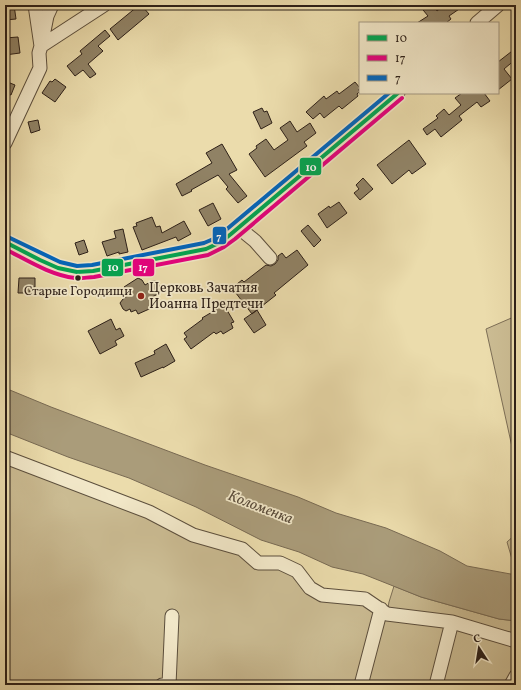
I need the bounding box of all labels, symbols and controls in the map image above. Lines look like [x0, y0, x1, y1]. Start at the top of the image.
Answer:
legend [359, 22, 499, 94]
text: 10 [395, 31, 407, 47]
text: 17 [395, 51, 406, 67]
text: 7 [395, 71, 401, 87]
line badge: 10 [299, 157, 322, 176]
text: 10 [305, 161, 317, 176]
line badge: 7 [212, 226, 227, 245]
text: 7 [216, 230, 222, 245]
line badge: 10 [101, 258, 124, 277]
line badge: 17 [132, 258, 155, 277]
text: 10 [107, 261, 119, 276]
text: 17 [138, 261, 148, 276]
marker: Старые Городищи [73, 273, 83, 283]
place label: Церковь Зачатия Иоанна Предтечи [149, 279, 264, 314]
place label: Старые Городищи [24, 283, 132, 301]
marker: Церковь Зачатия Иоанна Предтечи [136, 291, 146, 301]
water label: Коломенка [224, 486, 296, 530]
north arrow [459, 628, 499, 668]
text: С [472, 632, 482, 648]

